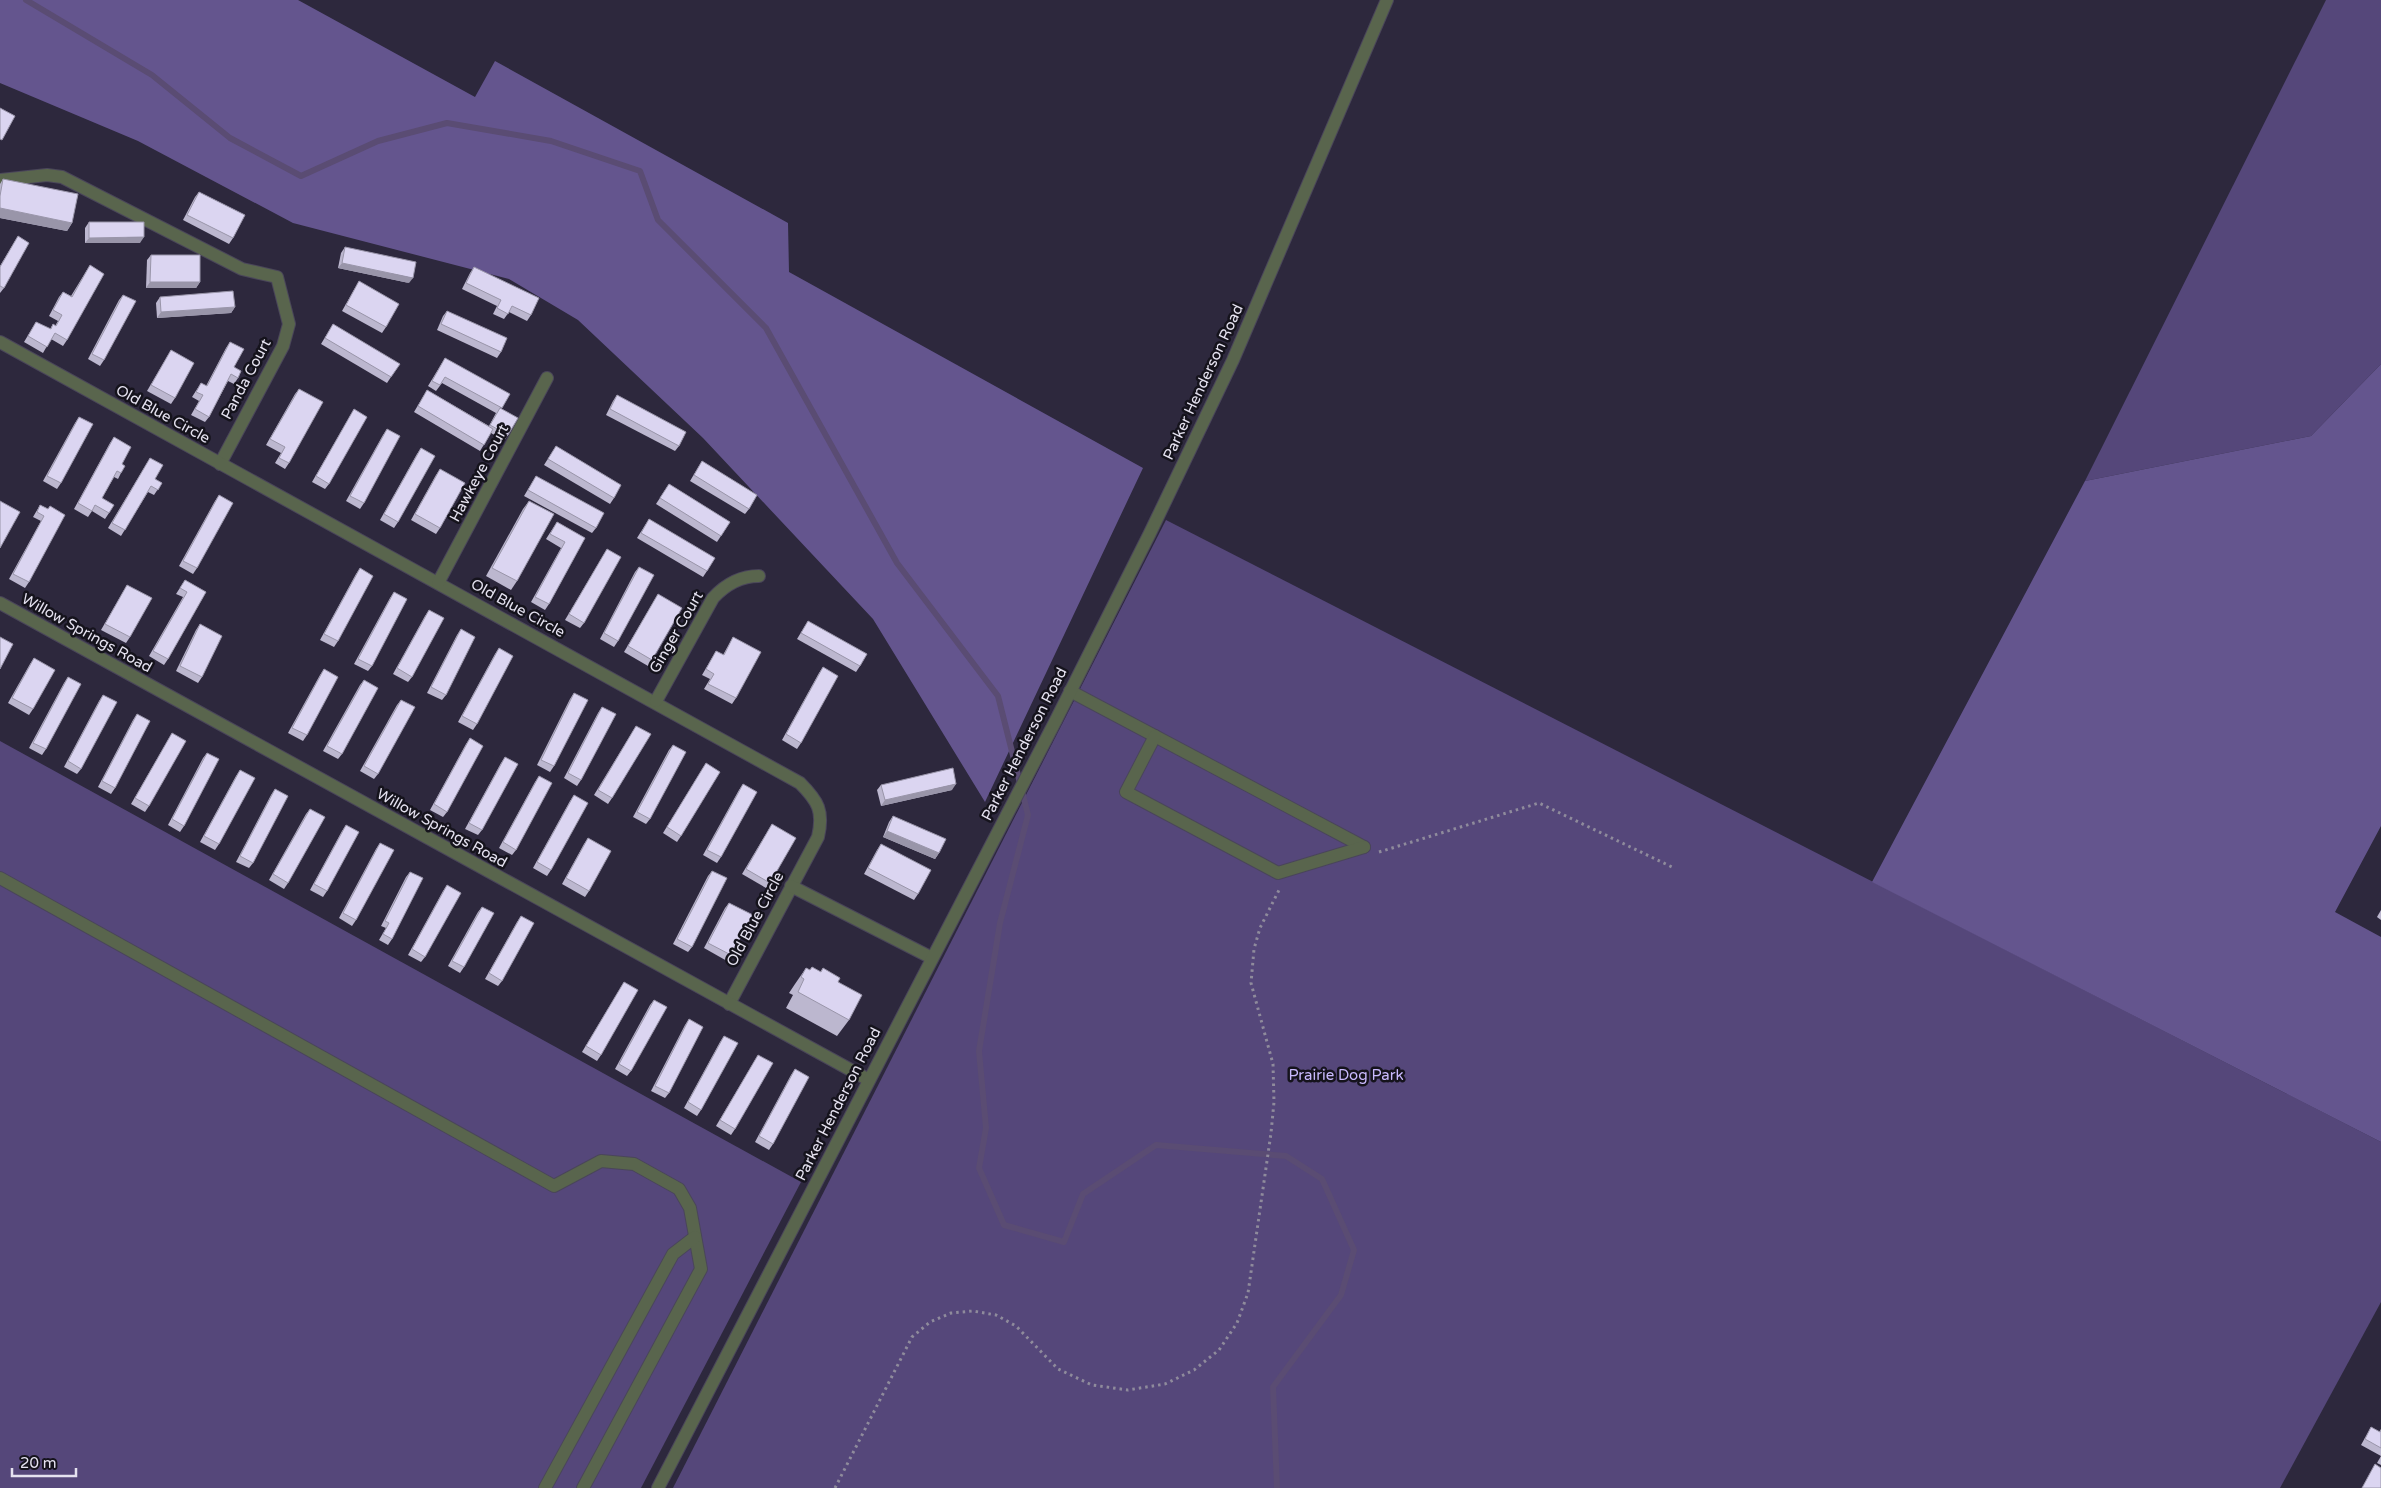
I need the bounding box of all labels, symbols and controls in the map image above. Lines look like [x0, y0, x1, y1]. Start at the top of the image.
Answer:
street label: Parker Henderson Road [1159, 301, 1247, 463]
street label: Panda Court [217, 335, 275, 423]
street label: Old Blue Circle [113, 381, 213, 447]
street label: Hawkeye Court [446, 421, 512, 525]
street label: Old Blue Circle [468, 575, 568, 641]
street label: Ginger Court [645, 588, 707, 676]
street label: Willow Springs Road [19, 590, 155, 676]
street label: Parker Henderson Road [977, 664, 1071, 824]
street label: Willow Springs Road [374, 785, 510, 871]
street label: Old Blue Circle [722, 869, 788, 969]
street label: Parker Henderson Road [791, 1024, 885, 1184]
park label: Prairie Dog Park [1288, 1066, 1404, 1084]
scale bar [12, 1446, 76, 1478]
text: 20 m [20, 1454, 57, 1472]

